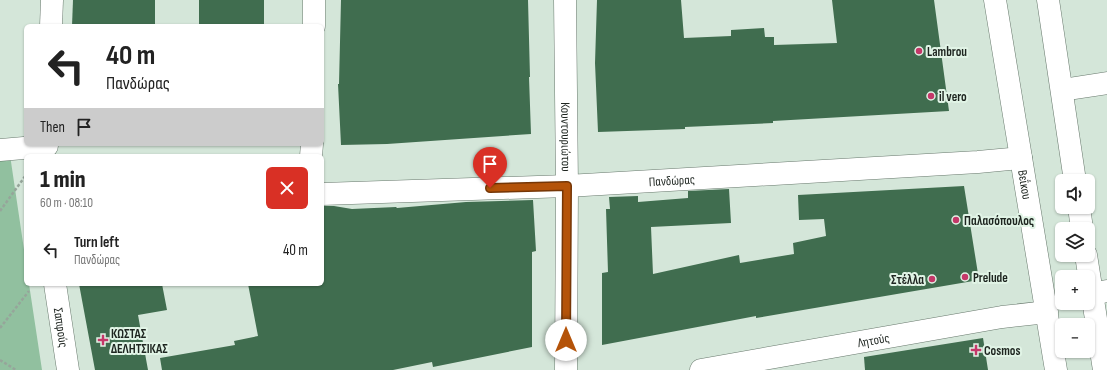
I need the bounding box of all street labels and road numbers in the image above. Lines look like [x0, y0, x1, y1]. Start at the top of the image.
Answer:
street label: Κουντουριώτου [557, 102, 574, 172]
street label: Βεΐκου [1014, 169, 1035, 201]
street label: Πανδώρας [648, 172, 695, 190]
street label: Σαπφούς [50, 307, 71, 349]
street label: Λητούς [855, 330, 891, 351]

